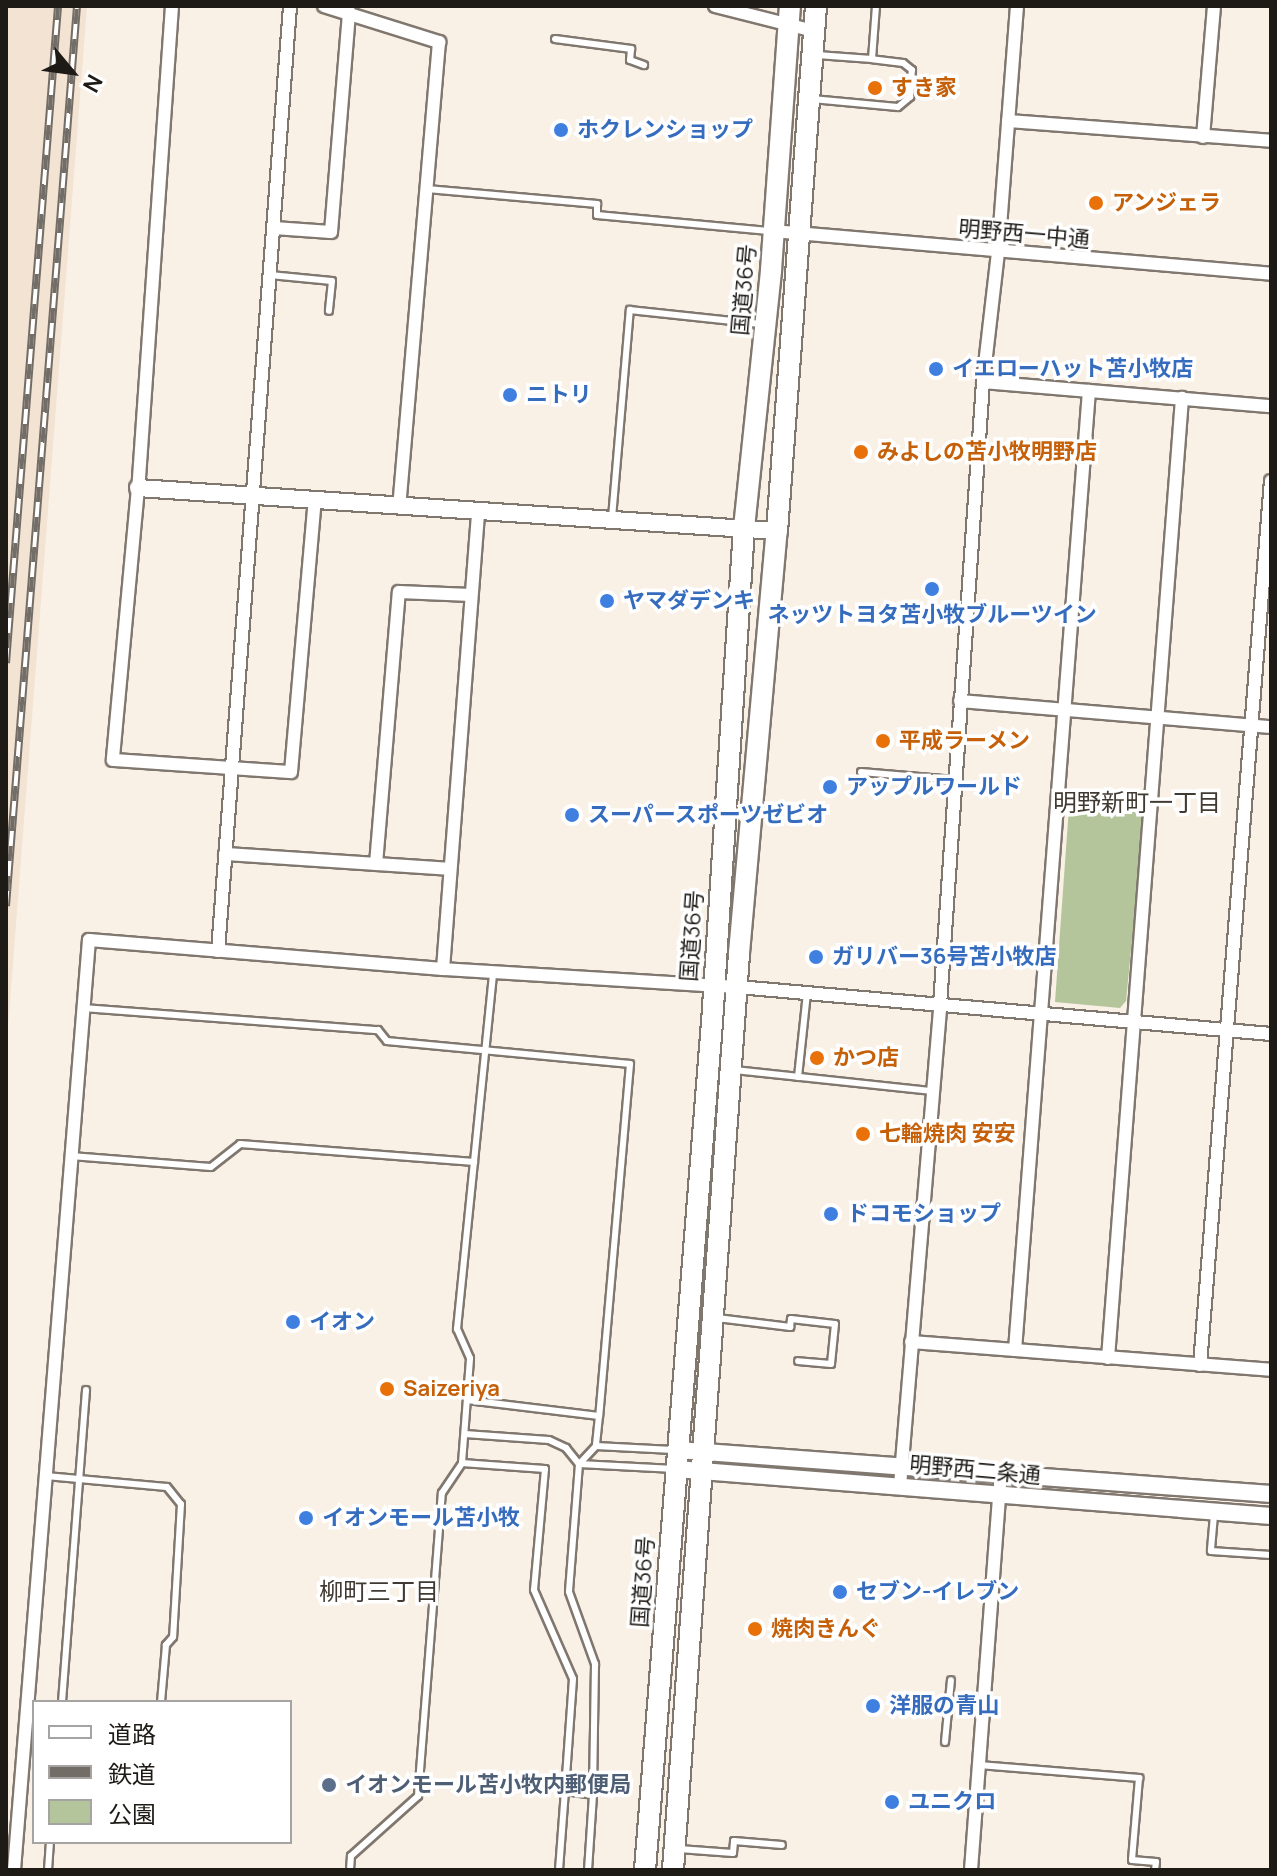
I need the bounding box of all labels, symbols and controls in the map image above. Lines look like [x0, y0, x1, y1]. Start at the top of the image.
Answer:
north arrow [32, 32, 112, 112]
text: N [76, 69, 110, 98]
place label: すき家 [891, 75, 957, 101]
marker: すき家 [866, 79, 884, 97]
place label: ホクレンショップ [577, 117, 753, 143]
marker: ホクレンショップ [552, 121, 570, 139]
place label: アンジェラ [1112, 190, 1222, 216]
marker: アンジェラ [1087, 194, 1105, 212]
street label: 明野西一中通 [957, 215, 1091, 253]
street label: 国道36号 [727, 243, 761, 337]
place label: イエローハット苫小牧店 [952, 356, 1194, 382]
marker: イエローハット苫小牧店 [927, 360, 945, 378]
place label: ニトリ [526, 382, 592, 408]
marker: ニトリ [501, 386, 519, 404]
place label: みよしの苫小牧明野店 [877, 439, 1097, 465]
marker: みよしの苫小牧明野店 [852, 443, 870, 461]
marker: ネッツトヨタ苫小牧ブルーツイン [923, 580, 941, 598]
place label: ヤマダデンキ [623, 588, 755, 614]
marker: ヤマダデンキ [598, 592, 616, 610]
place label: ネッツトヨタ苫小牧ブルーツイン [767, 602, 1097, 628]
place label: 平成ラーメン [899, 728, 1031, 754]
marker: 平成ラーメン [874, 732, 892, 750]
place label: アップルワールド [846, 774, 1022, 800]
marker: アップルワールド [821, 778, 839, 796]
district label: 明野新町一丁目 [1053, 788, 1221, 816]
place label: スーパースポーツゼビオ [588, 802, 830, 828]
marker: スーパースポーツゼビオ [563, 806, 581, 824]
street label: 国道36号 [676, 889, 708, 983]
place label: ガリバー36号苫小牧店 [832, 944, 1056, 970]
marker: ガリバー36号苫小牧店 [807, 948, 825, 966]
place label: かつ店 [833, 1045, 899, 1071]
marker: かつ店 [808, 1049, 826, 1067]
place label: 七輪焼肉 安安 [879, 1121, 1015, 1147]
marker: 七輪焼肉 安安 [854, 1125, 872, 1143]
place label: ドコモショップ [847, 1201, 1001, 1227]
marker: ドコモショップ [822, 1205, 840, 1223]
place label: イオン [309, 1309, 375, 1335]
marker: イオン [284, 1313, 302, 1331]
place label: Saizeriya [403, 1376, 500, 1402]
marker: Saizeriya [378, 1380, 396, 1398]
street label: 明野西二条通 [908, 1451, 1042, 1489]
place label: イオンモール苫小牧 [322, 1505, 520, 1531]
marker: イオンモール苫小牧 [297, 1509, 315, 1527]
street label: 国道36号 [627, 1535, 659, 1629]
district label: 柳町三丁目 [319, 1577, 439, 1605]
place label: セブン-イレブン [856, 1579, 1019, 1605]
marker: セブン-イレブン [831, 1583, 849, 1601]
place label: 焼肉きんぐ [771, 1616, 881, 1642]
marker: 焼肉きんぐ [746, 1620, 764, 1638]
place label: 洋服の青山 [889, 1693, 999, 1719]
marker: 洋服の青山 [864, 1697, 882, 1715]
legend [32, 1700, 292, 1844]
text: 道路 [108, 1717, 156, 1750]
text: 鉄道 [108, 1757, 156, 1790]
place label: イオンモール苫小牧内郵便局 [345, 1772, 631, 1798]
marker: イオンモール苫小牧内郵便局 [320, 1776, 338, 1794]
place label: ユニクロ [908, 1789, 996, 1815]
marker: ユニクロ [883, 1793, 901, 1811]
text: 公園 [108, 1797, 156, 1830]

